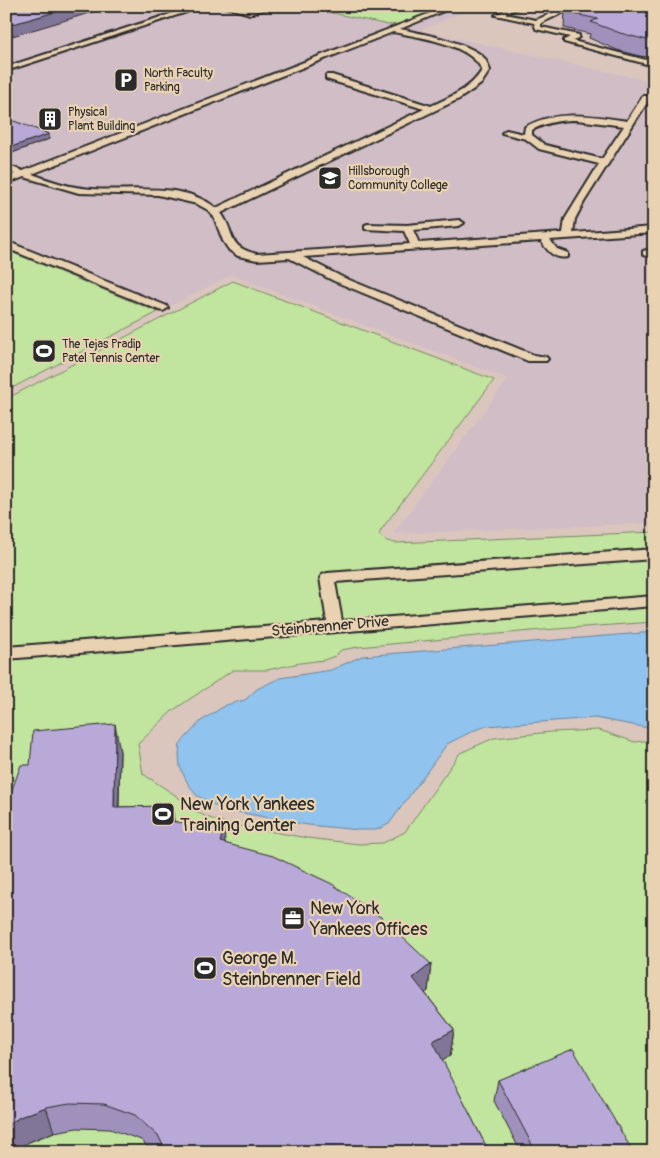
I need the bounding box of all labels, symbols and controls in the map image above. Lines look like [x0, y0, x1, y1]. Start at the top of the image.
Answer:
place label: North Faculty Parking [144, 66, 213, 95]
parking icon: North Faculty Parking [113, 67, 139, 93]
place label: Physical Plant Building [68, 105, 135, 134]
building icon: Physical Plant Building [37, 106, 63, 132]
place label: Hillsborough Community College [348, 164, 448, 193]
school or university icon: Hillsborough Community College [317, 165, 343, 191]
place label: The Tejas Pradip Patel Tennis Center [62, 337, 160, 366]
sports icon: The Tejas Pradip Patel Tennis Center [31, 338, 57, 364]
street label: Steinbrenner Drive [271, 612, 390, 641]
place label: New York Yankees Training Center [180, 793, 315, 837]
sports icon: New York Yankees Training Center [150, 801, 176, 827]
place label: New York Yankees Offices [309, 897, 427, 941]
office icon: New York Yankees Offices [280, 905, 306, 931]
place label: George M. Steinbrenner Field [222, 947, 361, 991]
sports icon: George M. Steinbrenner Field [192, 955, 218, 981]

